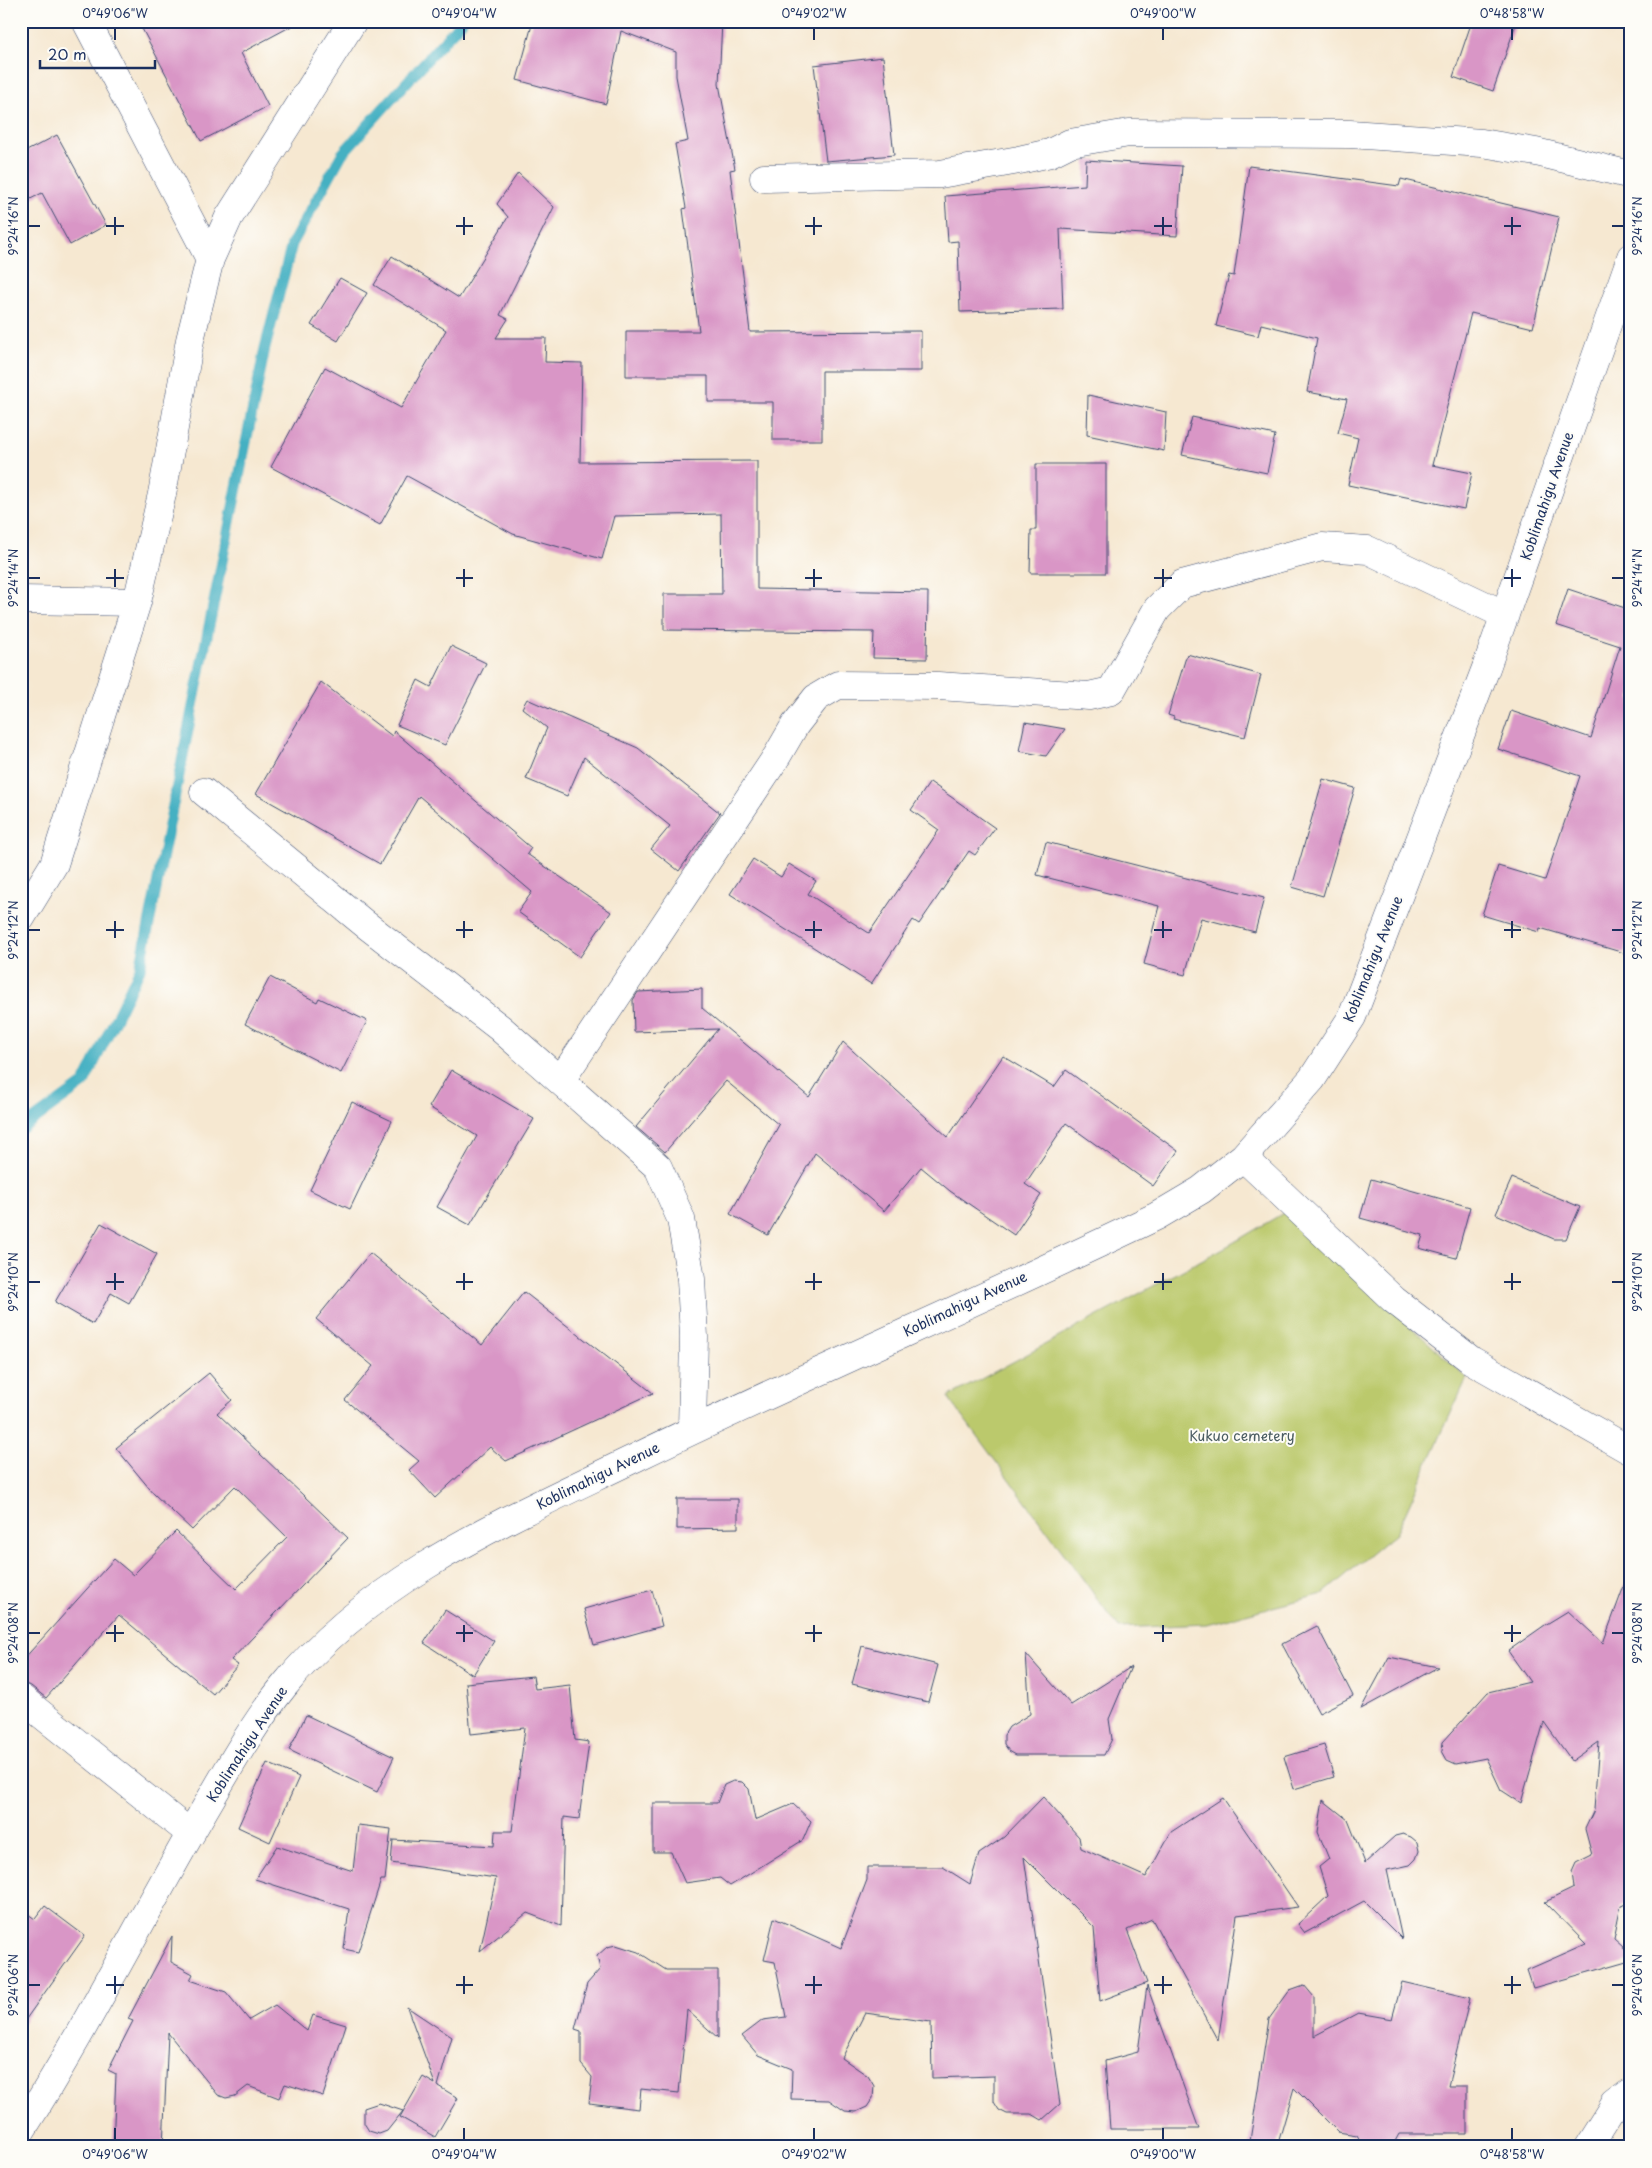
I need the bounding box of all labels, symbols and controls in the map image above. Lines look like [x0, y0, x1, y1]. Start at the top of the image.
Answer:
text: 0°49'06"W [82, 4, 148, 22]
text: 0°49'04"W [431, 4, 497, 22]
text: 0°49'02"W [781, 4, 847, 22]
text: 0°49'00"W [1130, 4, 1197, 22]
text: 0°48'58"W [1480, 4, 1545, 22]
scale bar [40, 38, 155, 70]
text: 20 m [48, 42, 87, 65]
text: 9°24'16"N [4, 196, 22, 256]
text: 9°24'16"N [1628, 196, 1646, 256]
street label: Koblimahigu Avenue [1515, 428, 1578, 563]
text: 9°24'14"N [4, 549, 22, 607]
text: 9°24'14"N [1628, 549, 1646, 607]
street label: Koblimahigu Avenue [1338, 892, 1408, 1025]
text: 9°24'12"N [4, 900, 22, 960]
text: 9°24'12"N [1628, 900, 1646, 960]
text: 9°24'10"N [4, 1252, 22, 1312]
text: 9°24'10"N [1628, 1252, 1646, 1312]
street label: Koblimahigu Avenue [899, 1265, 1031, 1342]
park label: Kukuo cemetery [1189, 1425, 1295, 1446]
street label: Koblimahigu Avenue [533, 1436, 663, 1514]
text: 9°24'08"N [4, 1602, 22, 1664]
text: 9°24'08"N [1628, 1602, 1646, 1664]
street label: Koblimahigu Avenue [201, 1681, 292, 1806]
text: 9°24'06"N [4, 1954, 22, 2016]
text: 9°24'06"N [1628, 1954, 1646, 2016]
text: 0°49'06"W [82, 2145, 148, 2163]
text: 0°49'04"W [431, 2145, 497, 2163]
text: 0°49'02"W [781, 2145, 847, 2163]
text: 0°49'00"W [1130, 2145, 1197, 2163]
text: 0°48'58"W [1480, 2145, 1545, 2163]

